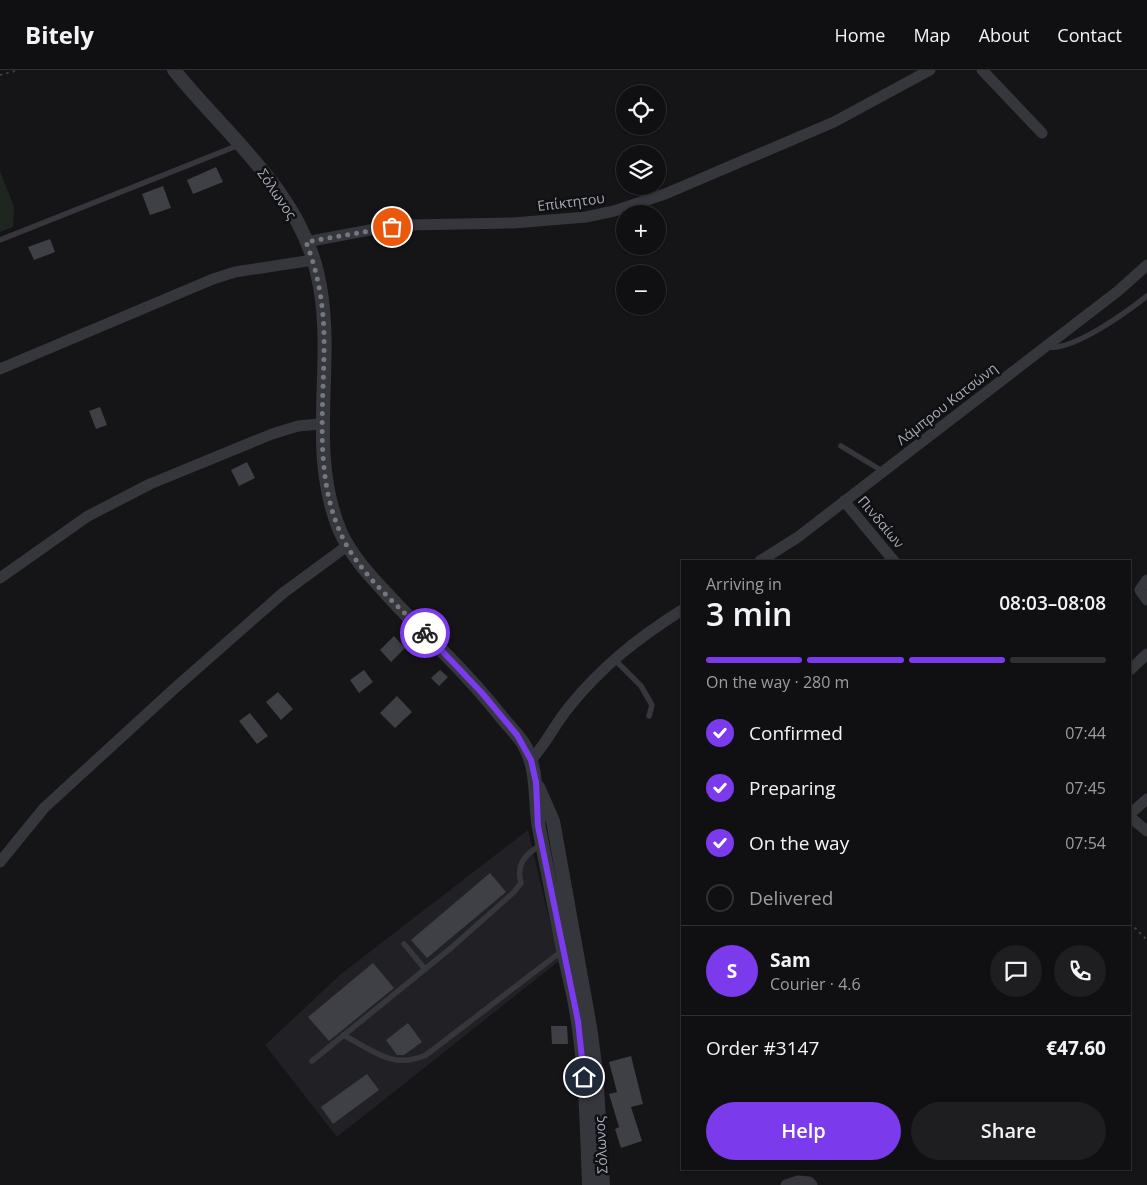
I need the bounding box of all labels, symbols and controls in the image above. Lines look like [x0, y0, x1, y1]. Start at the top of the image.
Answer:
text: Bitely [25, 18, 94, 51]
text: Home [835, 23, 885, 47]
text: Map [913, 23, 951, 47]
text: About [979, 23, 1029, 47]
text: Contact [1057, 23, 1122, 47]
map controls [616, 85, 666, 315]
button: locate [616, 85, 666, 135]
button: layers [616, 145, 666, 195]
street label: Σόλωνος [253, 165, 301, 223]
street label: Επίκτητου [536, 188, 606, 215]
button: + [616, 205, 666, 255]
pin [371, 206, 413, 248]
icon: bag [378, 213, 406, 241]
button: − [616, 265, 666, 315]
street label: Λάμπρου Κατσώνη [892, 358, 1001, 449]
street label: Πινδαίων [854, 492, 909, 552]
text: Arriving in [706, 573, 782, 595]
text: 08:03–08:08 [999, 590, 1106, 616]
text: 3 min [706, 592, 792, 635]
courier [400, 608, 450, 658]
icon: bike [411, 619, 439, 647]
text: On the way · 280 m [706, 671, 849, 693]
icon: check [706, 719, 734, 747]
text: Confirmed [749, 720, 843, 746]
text: 07:44 [1065, 722, 1106, 744]
icon: check [706, 774, 734, 802]
text: Preparing [749, 775, 836, 801]
text: 07:45 [1065, 777, 1106, 799]
icon: check [706, 829, 734, 857]
text: On the way [749, 830, 849, 856]
text: 07:54 [1065, 832, 1106, 854]
text: Delivered [749, 885, 833, 911]
button: chat [990, 945, 1042, 997]
button: phone [1054, 945, 1106, 997]
text: Sam [770, 947, 811, 973]
text: S [727, 958, 737, 984]
text: Courier · 4.6 [770, 973, 861, 995]
text: Order #3147 [706, 1035, 819, 1061]
text: €47.60 [1046, 1035, 1106, 1061]
pin [563, 1056, 605, 1098]
icon: home [570, 1063, 598, 1091]
button: Help [706, 1102, 901, 1160]
button: Share [911, 1102, 1106, 1160]
street label: Σόλωνος [589, 1116, 611, 1174]

